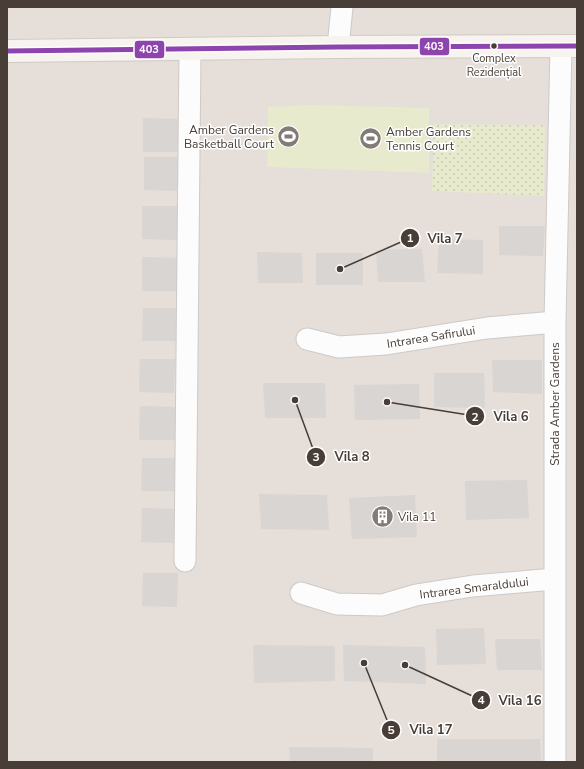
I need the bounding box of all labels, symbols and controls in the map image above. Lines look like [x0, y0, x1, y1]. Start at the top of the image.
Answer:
line badge: 403 [419, 37, 450, 56]
text: 403 [424, 39, 444, 54]
line badge: 403 [134, 40, 165, 59]
marker: Complex Rezidențial [489, 41, 499, 51]
text: 403 [139, 42, 159, 57]
place label: Complex Rezidențial [467, 51, 522, 80]
place label: Amber Gardens Basketball Court [184, 122, 275, 152]
sports icon: Amber Gardens Basketball Court [276, 124, 302, 150]
place label: Amber Gardens Tennis Court [386, 124, 471, 154]
sports icon: Amber Gardens Tennis Court [357, 126, 383, 152]
callout: Vila 7 [400, 226, 471, 251]
text: 1 [406, 230, 414, 246]
text: Vila 7 [426, 230, 463, 248]
street label: Intrarea Safirului [386, 322, 476, 352]
street label: Strada Amber Gardens [547, 342, 563, 466]
callout: Vila 6 [465, 404, 536, 429]
text: Vila 6 [492, 408, 529, 426]
text: 2 [471, 409, 479, 425]
callout: Vila 8 [306, 444, 377, 469]
text: Vila 8 [333, 448, 370, 466]
text: 3 [312, 449, 320, 465]
building icon: Vila 11 [370, 504, 396, 530]
place label: Vila 11 [397, 509, 436, 525]
street label: Intrarea Smaraldului [419, 573, 529, 603]
callout: Vila 16 [471, 687, 550, 712]
text: 4 [477, 692, 485, 708]
text: Vila 16 [498, 692, 542, 710]
callout: Vila 17 [381, 717, 460, 742]
text: Vila 17 [409, 721, 453, 739]
text: 5 [387, 722, 395, 738]

